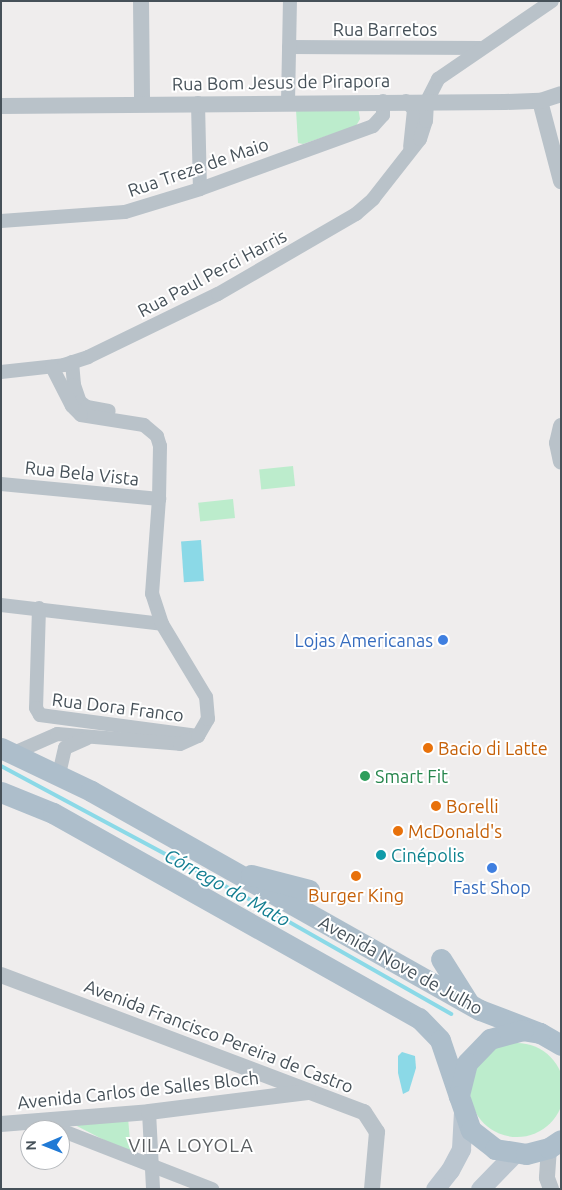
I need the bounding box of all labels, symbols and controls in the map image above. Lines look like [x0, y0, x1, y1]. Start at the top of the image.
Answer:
street label: Rua Barretos [333, 18, 437, 40]
street label: Rua Bom Jesus de Pirapora [172, 69, 390, 95]
street label: Rua Treze de Maio [125, 133, 271, 201]
street label: Rua Paul Perci Harris [134, 225, 290, 321]
street label: Rua Bela Vista [24, 456, 140, 490]
place label: Lojas Americanas [294, 629, 433, 651]
marker: Lojas Americanas [437, 634, 449, 646]
street label: Rua Dora Franco [51, 688, 185, 726]
place label: Bacio di Latte [438, 737, 548, 759]
marker: Bacio di Latte [422, 742, 434, 754]
place label: Smart Fit [375, 765, 448, 787]
marker: Smart Fit [359, 770, 371, 782]
place label: Borelli [446, 795, 499, 817]
marker: Borelli [430, 800, 442, 812]
place label: McDonald's [408, 820, 502, 842]
marker: McDonald's [392, 825, 404, 837]
water label: Córrego do Mato [160, 844, 294, 932]
place label: Cinépolis [391, 844, 465, 866]
marker: Cinépolis [375, 849, 387, 861]
marker: Fast Shop [486, 862, 498, 874]
marker: Burger King [350, 870, 362, 882]
place label: Fast Shop [453, 876, 531, 898]
place label: Burger King [308, 884, 404, 906]
street label: Avenida Nove de Julho [315, 911, 487, 1019]
street label: Avenida Francisco Pereira de Castro [81, 975, 357, 1097]
street label: Avenida Carlos de Salles Bloch [16, 1067, 260, 1113]
north arrow [20, 1120, 70, 1170]
district label: VILA LOYOLA [127, 1135, 255, 1157]
text: N [23, 1140, 39, 1151]

